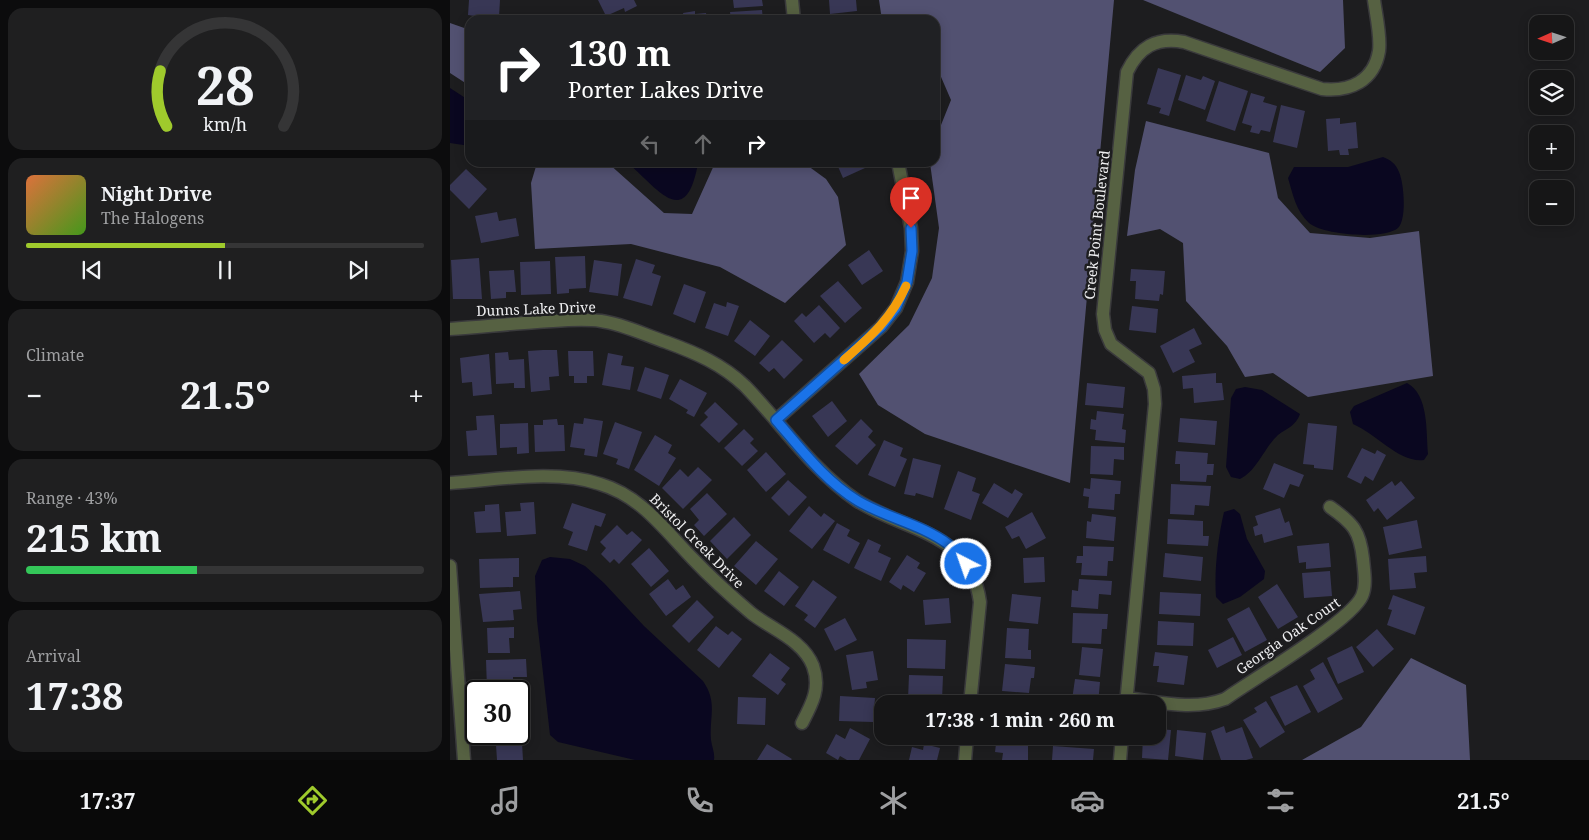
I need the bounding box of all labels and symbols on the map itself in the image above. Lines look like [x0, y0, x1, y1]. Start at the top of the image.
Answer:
north arrow [1529, 15, 1574, 60]
street label: Creek Point Boulevard [1079, 149, 1114, 300]
pin [890, 177, 932, 228]
street label: Dunns Lake Drive [476, 297, 596, 320]
street label: Bristol Creek Drive [646, 489, 749, 592]
position arrow [939, 537, 991, 589]
street label: Georgia Oak Court [1232, 593, 1344, 679]
speed limit sign: 30 [465, 680, 530, 745]

